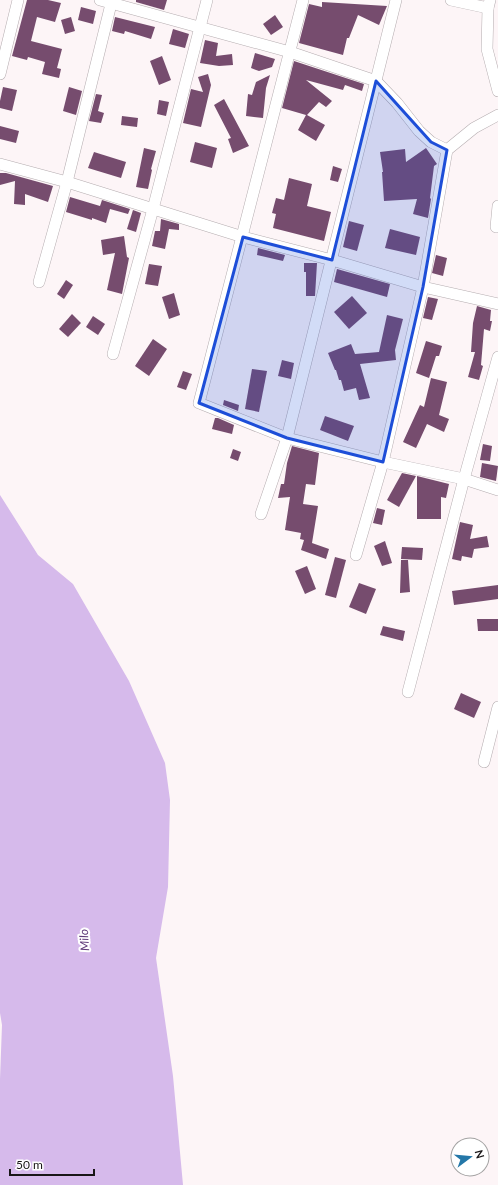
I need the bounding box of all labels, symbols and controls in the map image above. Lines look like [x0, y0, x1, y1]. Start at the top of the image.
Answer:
water label: Milo [76, 929, 92, 951]
north arrow [450, 1137, 490, 1177]
text: N [473, 1148, 488, 1160]
scale bar [10, 1151, 94, 1177]
text: 50 m [16, 1157, 43, 1172]

